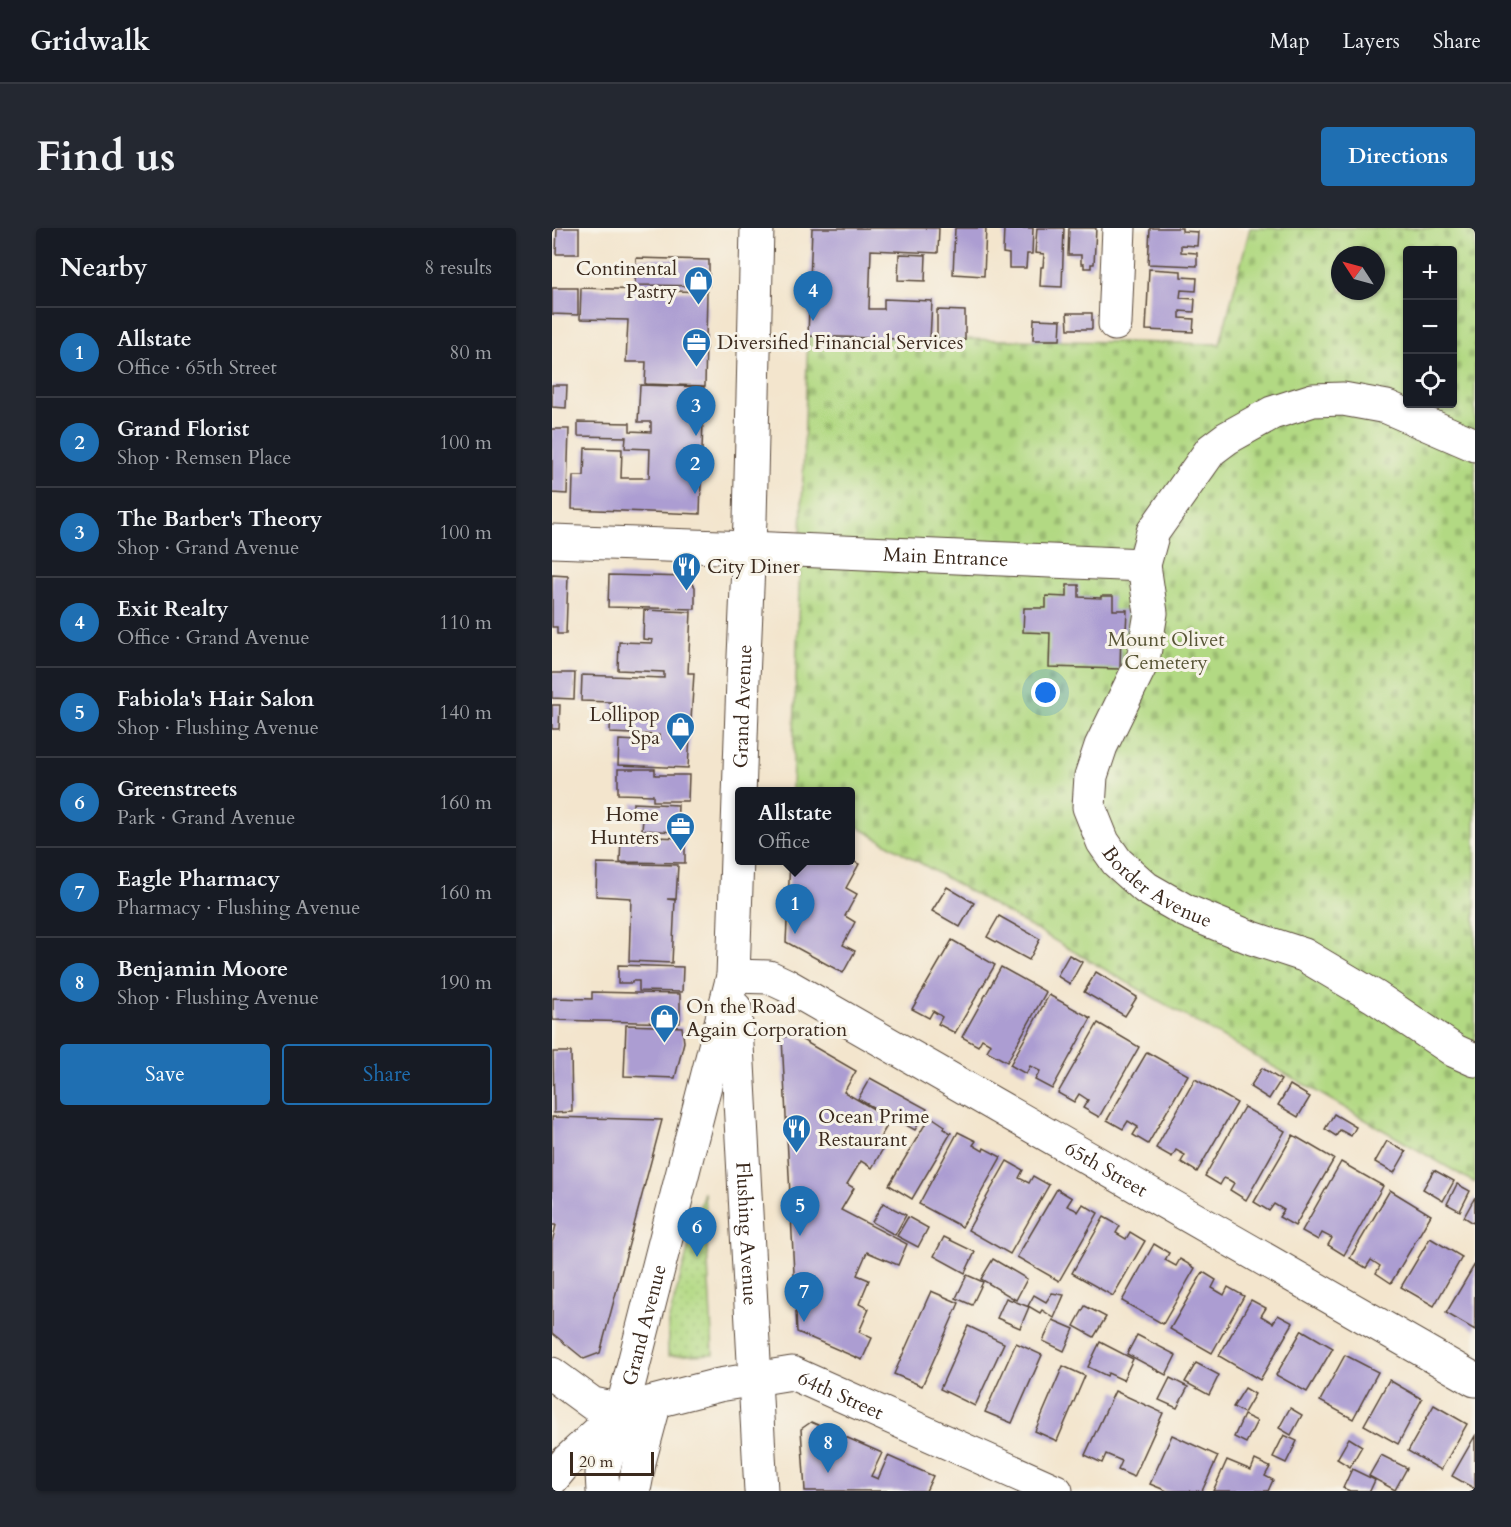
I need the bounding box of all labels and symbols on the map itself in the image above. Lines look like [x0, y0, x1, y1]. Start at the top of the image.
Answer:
north arrow [1331, 246, 1385, 300]
place label: Continental Pastry [576, 255, 677, 305]
shop icon: Continental Pastry [682, 264, 714, 306]
pin: 4 [794, 272, 832, 321]
office icon: Diversified Financial Services [680, 326, 712, 368]
place label: Diversified Financial Services [717, 329, 963, 356]
pin: 3 [676, 386, 716, 436]
pin: 2 [676, 444, 714, 494]
street label: Main Entrance [882, 540, 1009, 573]
restaurant icon: City Diner [670, 550, 702, 592]
place label: City Diner [707, 553, 800, 580]
park label: Mount Olivet Cemetery [1107, 626, 1225, 676]
street label: Grand Avenue [727, 644, 758, 769]
your location [1031, 678, 1060, 707]
place label: Lollipop Spa [589, 701, 660, 751]
shop icon: Lollipop Spa [665, 710, 697, 752]
place label: Home Hunters [591, 801, 659, 851]
office icon: Home Hunters [664, 810, 696, 852]
street label: Border Avenue [1096, 840, 1216, 934]
pin: 1 [776, 884, 814, 934]
place label: On the Road Again Corporation [686, 993, 848, 1043]
shop icon: On the Road Again Corporation [649, 1002, 681, 1044]
place label: Ocean Prime Restaurant [818, 1103, 930, 1153]
restaurant icon: Ocean Prime Restaurant [781, 1112, 813, 1154]
street label: 65th Street [1060, 1134, 1153, 1203]
street label: Flushing Avenue [730, 1161, 764, 1306]
pin: 5 [780, 1186, 820, 1236]
pin: 6 [678, 1208, 716, 1257]
street label: Grand Avenue [615, 1261, 672, 1388]
pin: 7 [784, 1272, 824, 1322]
street label: 64th Street [794, 1364, 889, 1426]
pin: 8 [808, 1424, 848, 1473]
scale bar [570, 1449, 654, 1476]

